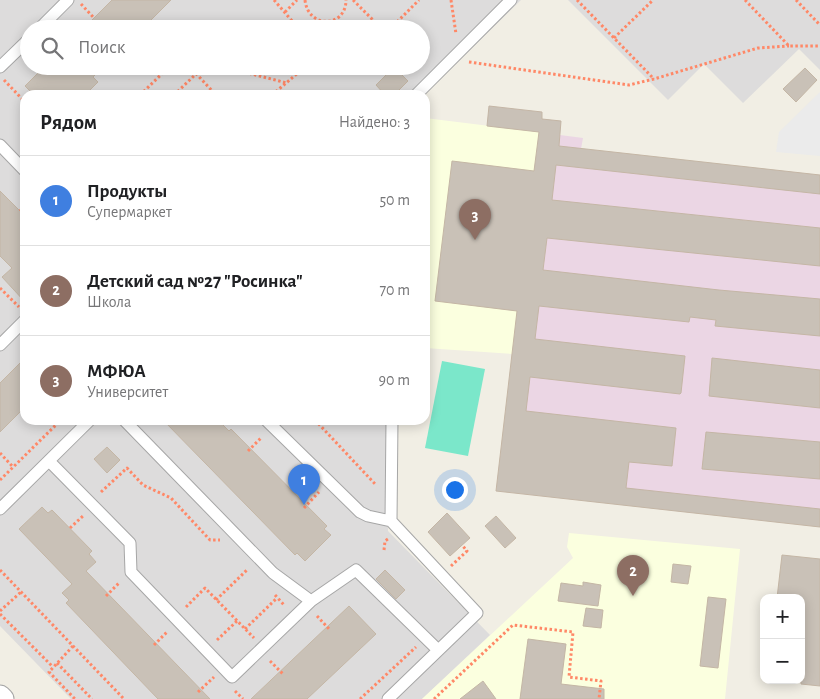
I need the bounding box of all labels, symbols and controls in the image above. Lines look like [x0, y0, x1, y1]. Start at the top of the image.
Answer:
search box [20, 20, 430, 75]
icon: search [38, 34, 66, 62]
text: Поиск [78, 38, 125, 57]
text: Рядом [40, 112, 97, 133]
text: Найдено: 3 [339, 114, 410, 130]
text: Продукты [87, 182, 167, 201]
text: 1 [53, 192, 59, 208]
text: 50 m [379, 192, 410, 208]
pin: 3 [459, 199, 491, 240]
text: Супермаркет [87, 204, 172, 220]
text: Детский сад №27 "Росинка" [87, 272, 303, 291]
text: 2 [52, 282, 60, 298]
text: 70 m [379, 282, 410, 298]
text: Школа [87, 294, 131, 310]
text: МФЮА [87, 362, 146, 381]
text: 3 [53, 372, 59, 388]
text: 90 m [379, 372, 410, 388]
text: Университет [87, 384, 168, 400]
pin: 1 [288, 464, 320, 505]
your location [442, 477, 468, 503]
pin: 2 [617, 555, 649, 596]
map controls [760, 594, 805, 684]
button: + [760, 594, 805, 639]
button: − [760, 639, 805, 684]

